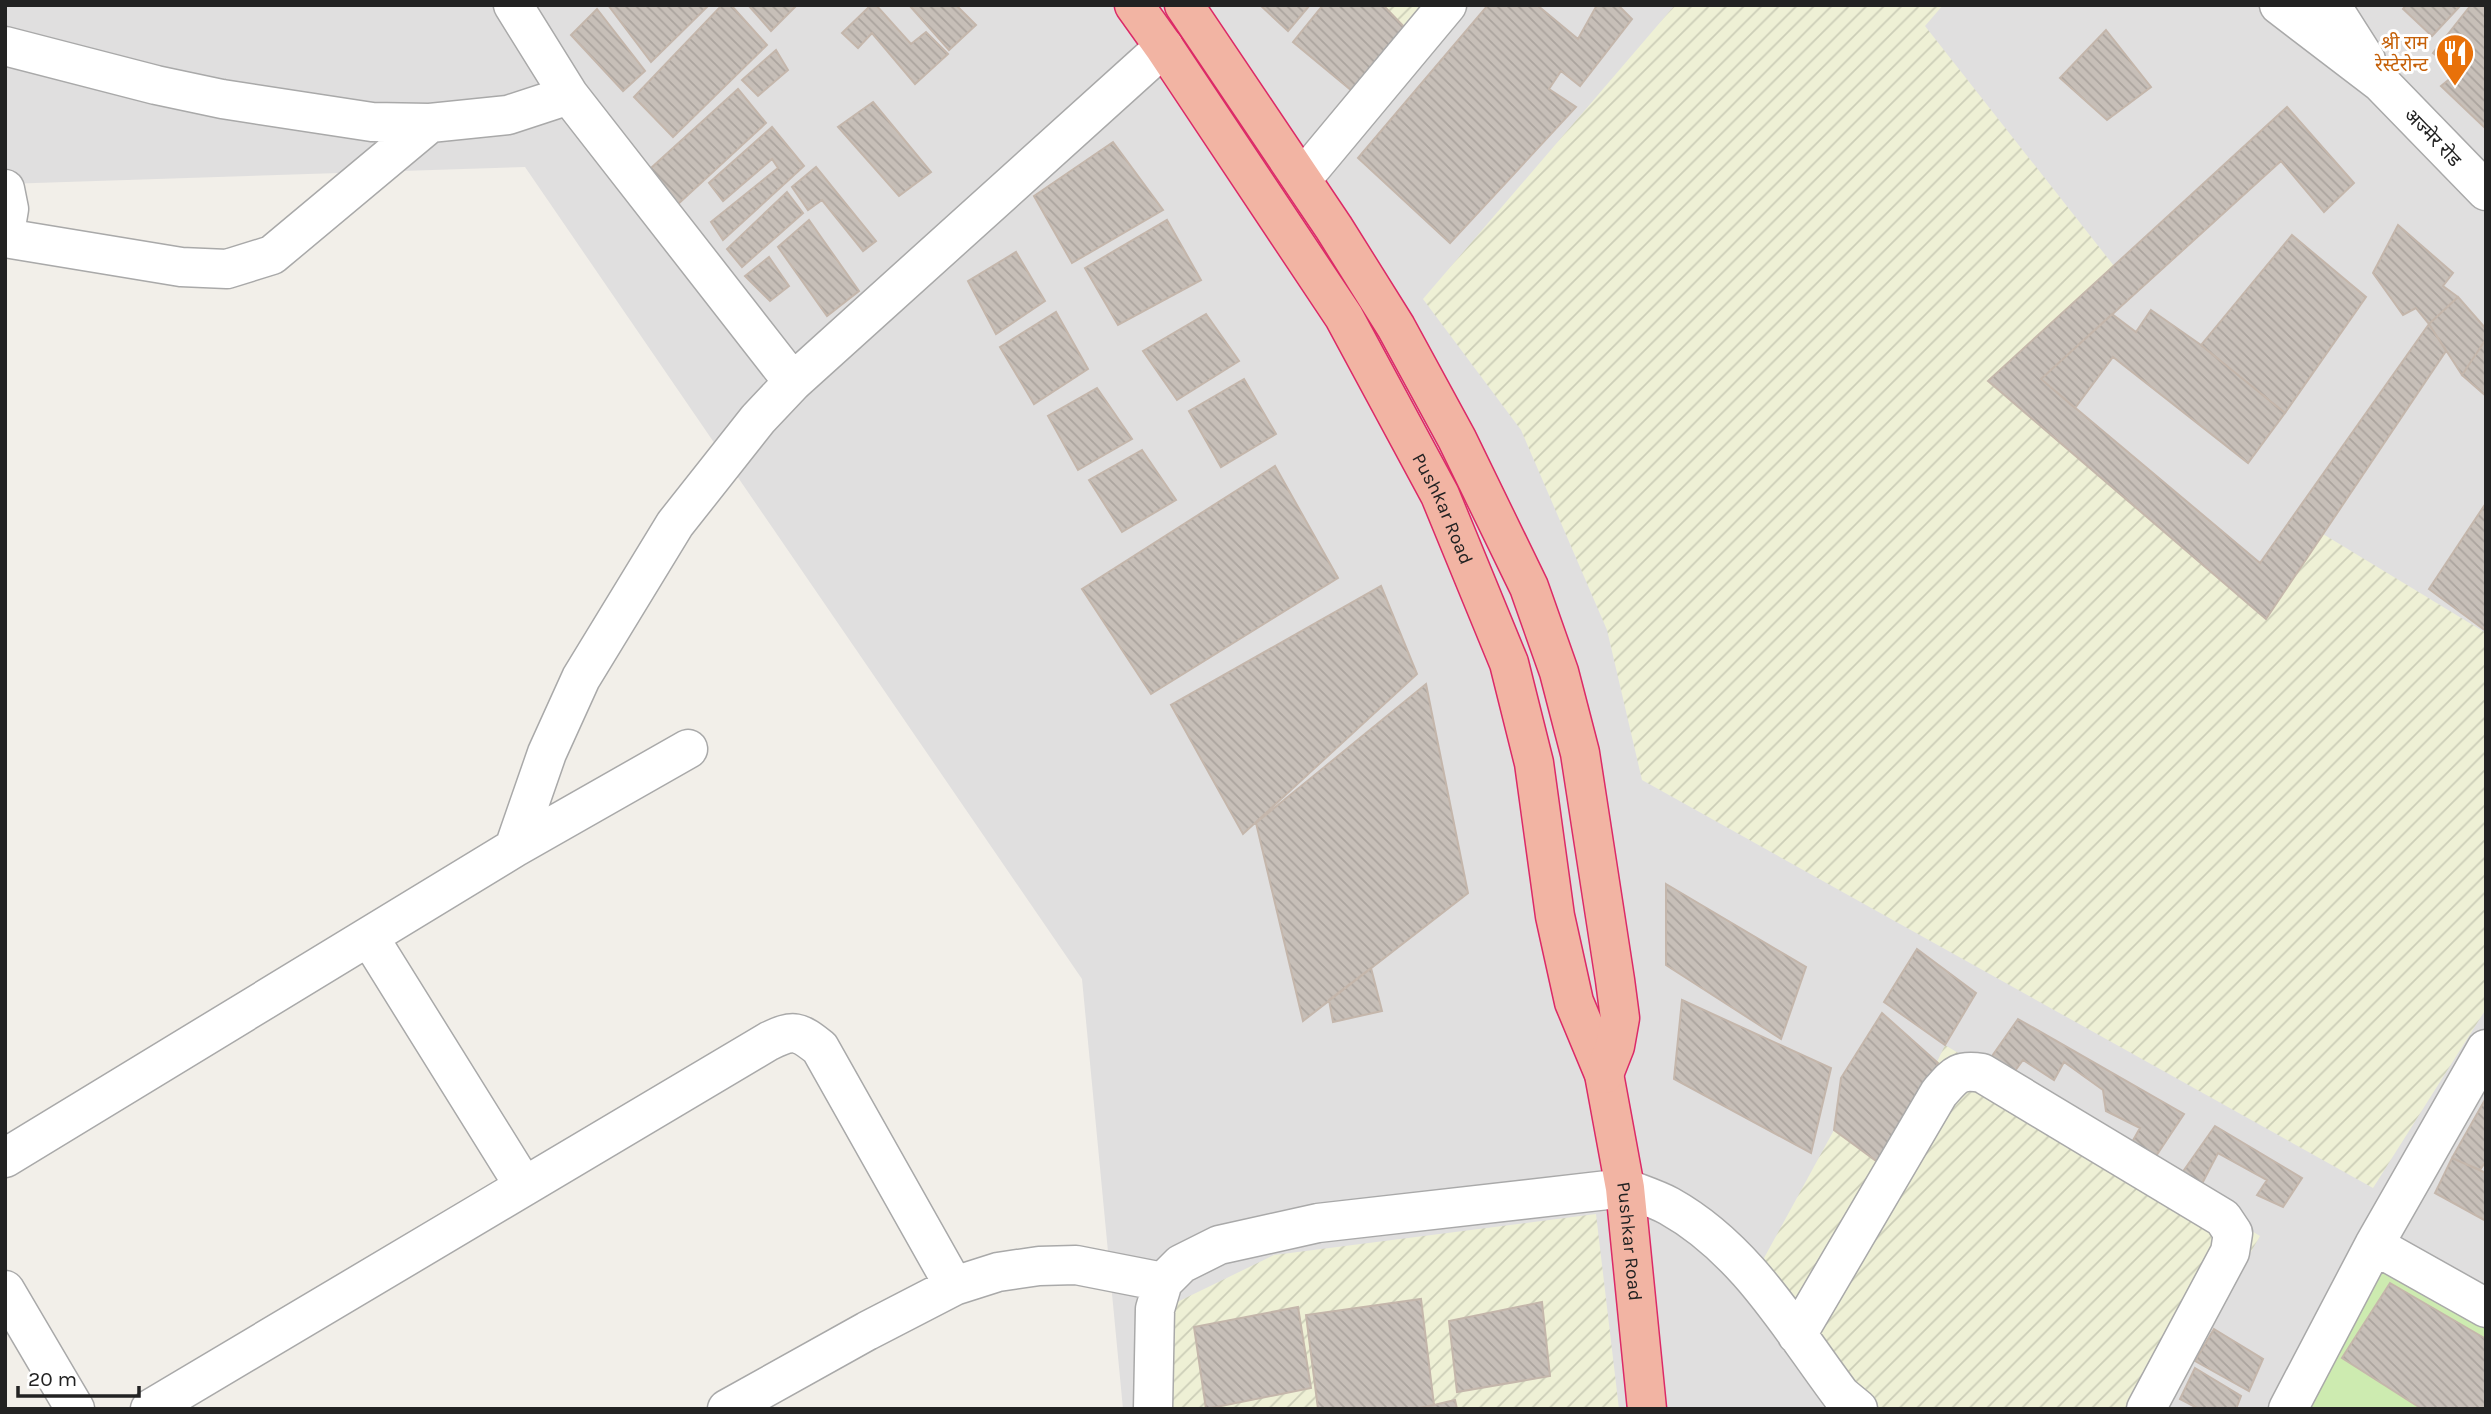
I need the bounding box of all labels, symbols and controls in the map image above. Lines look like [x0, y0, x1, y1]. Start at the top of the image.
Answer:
place label: श्री राम रेस्टेरोन्ट [2375, 32, 2429, 76]
restaurant icon: श्री राम रेस्टेरोन्ट [2434, 32, 2476, 87]
street label: अज्मेर रोड [2399, 104, 2466, 172]
street label: Pushkar Road [1407, 450, 1477, 568]
street label: Pushkar Road [1612, 1180, 1646, 1302]
scale bar [18, 1354, 138, 1398]
text: 20 m [28, 1367, 77, 1391]

